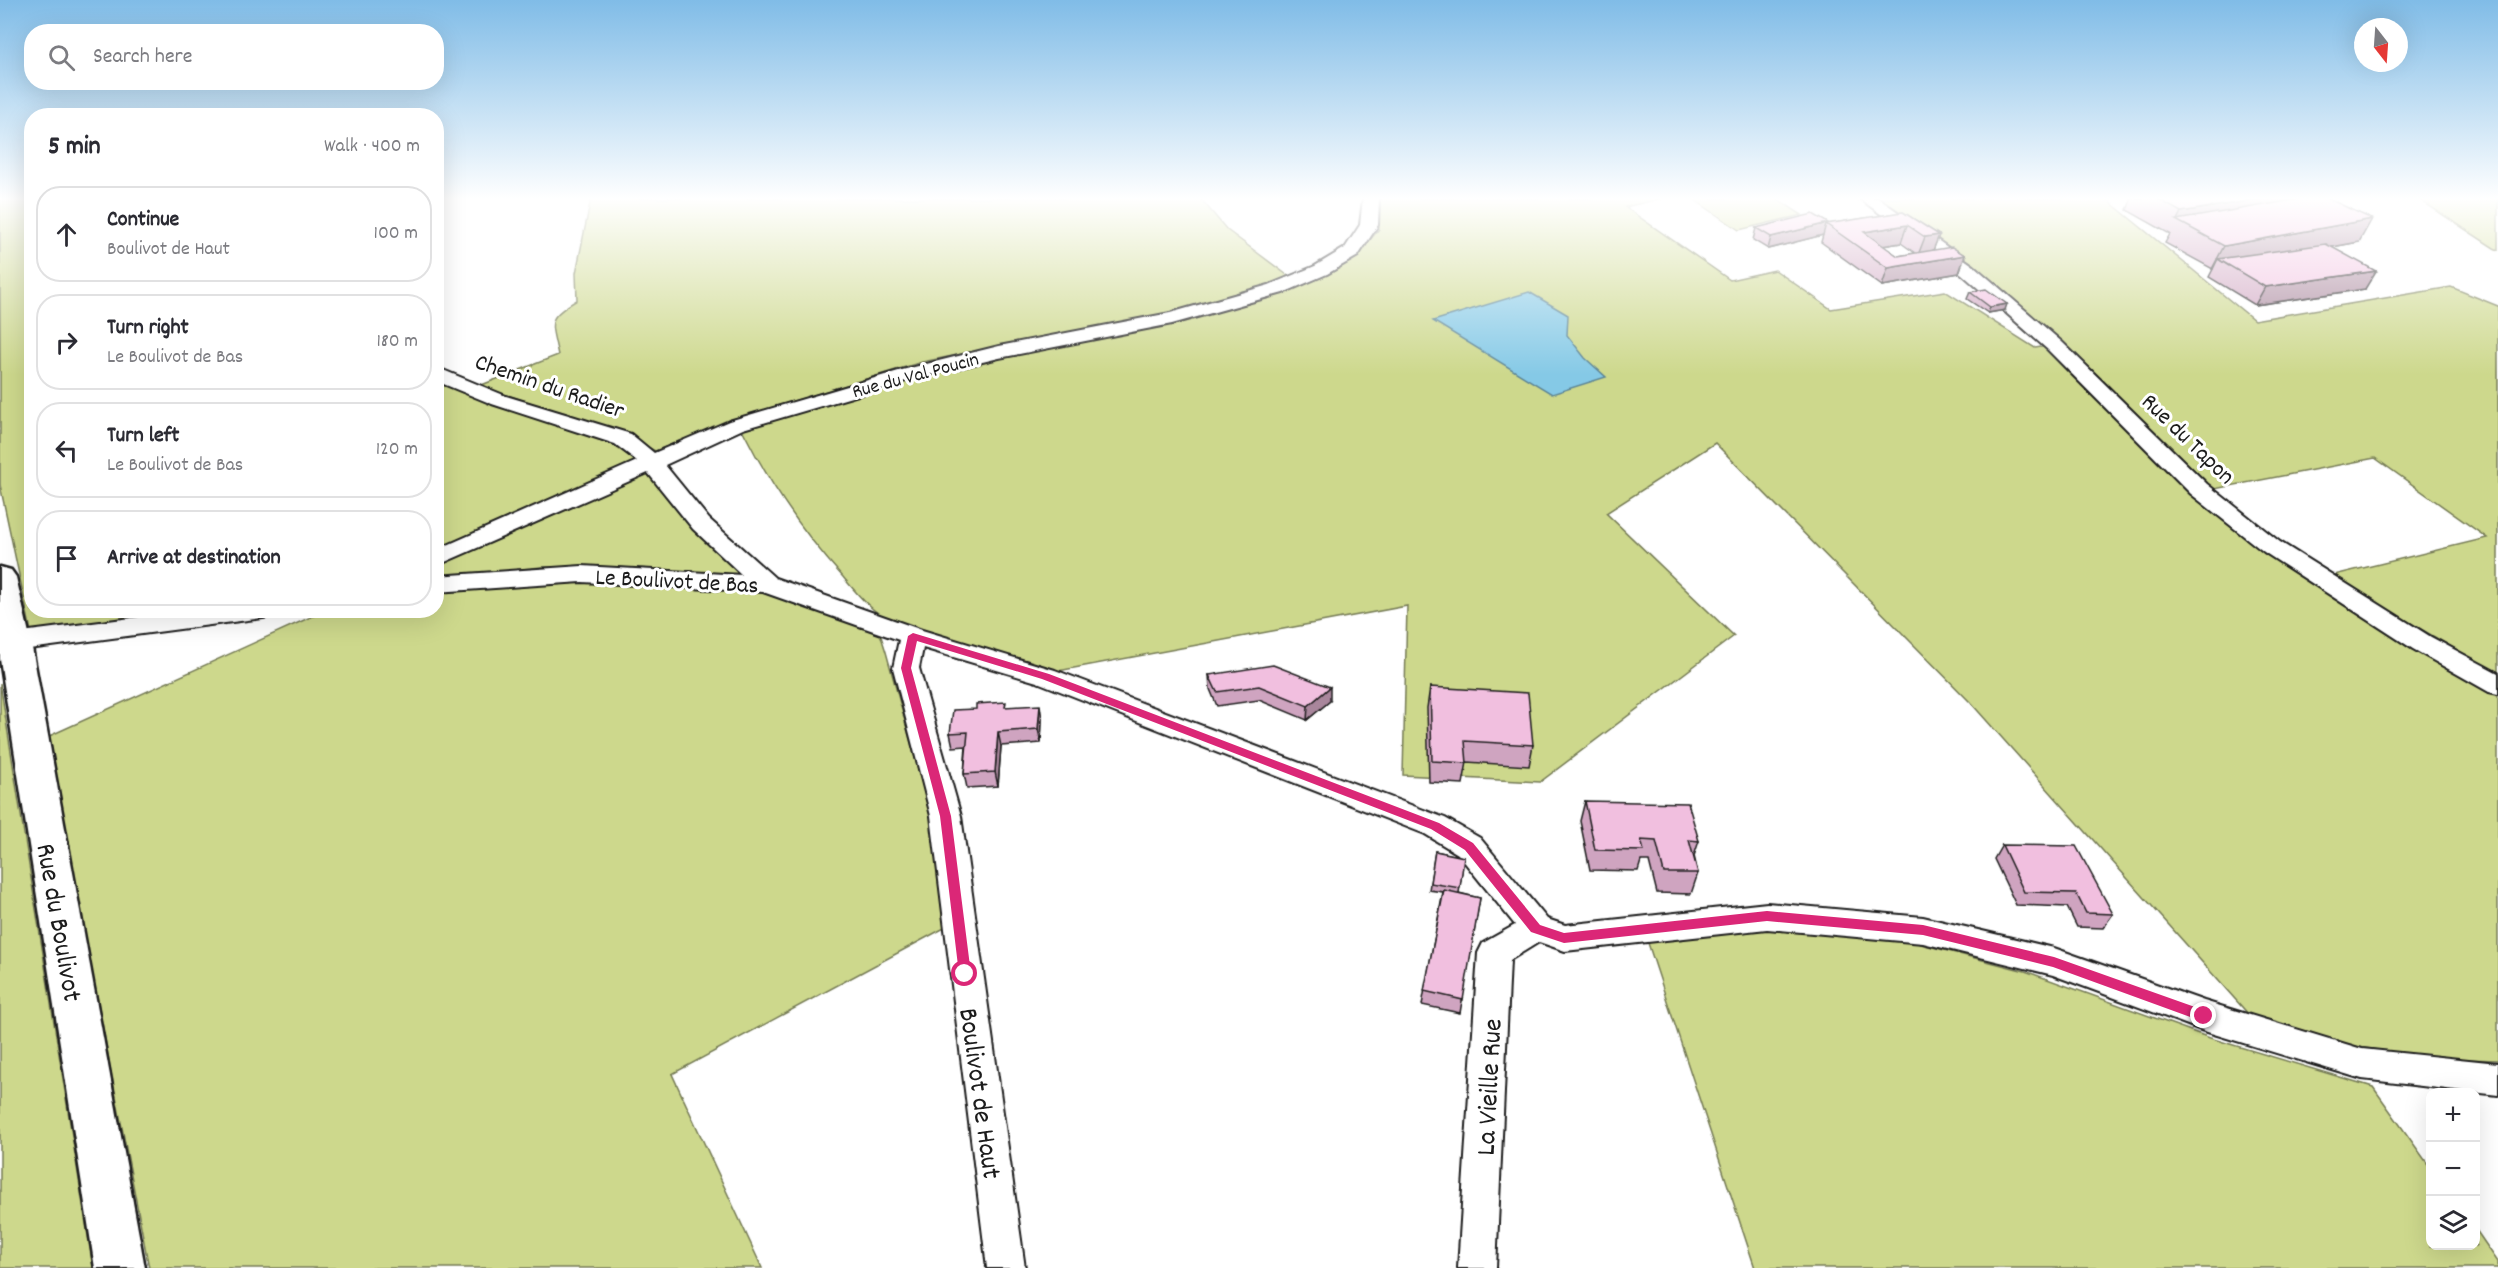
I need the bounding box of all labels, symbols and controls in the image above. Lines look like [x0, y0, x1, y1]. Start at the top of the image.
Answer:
north arrow [2354, 18, 2408, 72]
search box [24, 24, 444, 90]
icon: search [45, 41, 78, 74]
text: Search here [93, 42, 192, 73]
text: 5 min [48, 129, 101, 166]
text: Walk · 400 m [324, 133, 420, 161]
text: Continue [107, 205, 179, 236]
icon: ahead [50, 218, 83, 251]
text: 100 m [374, 220, 418, 248]
text: Boulivot de Haut [107, 236, 230, 264]
text: Turn right [107, 313, 189, 344]
icon: right [50, 326, 83, 359]
text: 180 m [376, 328, 418, 356]
text: Le Boulivot de Bas [107, 344, 243, 372]
street label: Chemin du Radier [470, 346, 628, 429]
street label: Rue du Val Poucin [849, 347, 982, 407]
street label: Rue du Tapon [2132, 387, 2241, 494]
text: Turn left [107, 421, 179, 452]
icon: left [50, 434, 83, 467]
text: 120 m [376, 436, 418, 464]
text: Le Boulivot de Bas [107, 452, 243, 480]
icon: arrive [50, 542, 83, 575]
text: Arrive at destination [107, 543, 281, 574]
street label: Le Boulivot de Bas [594, 562, 759, 604]
street label: Rue du Boulivot [22, 841, 90, 1005]
route start [951, 960, 977, 986]
route end [2190, 1002, 2216, 1028]
street label: Boulivot de Haut [945, 1006, 1009, 1182]
street label: La Vieille Rue [1468, 1018, 1516, 1157]
map controls [2426, 1088, 2480, 1250]
button: + [2426, 1088, 2480, 1142]
button: − [2426, 1142, 2480, 1196]
button: layers [2426, 1196, 2480, 1250]

